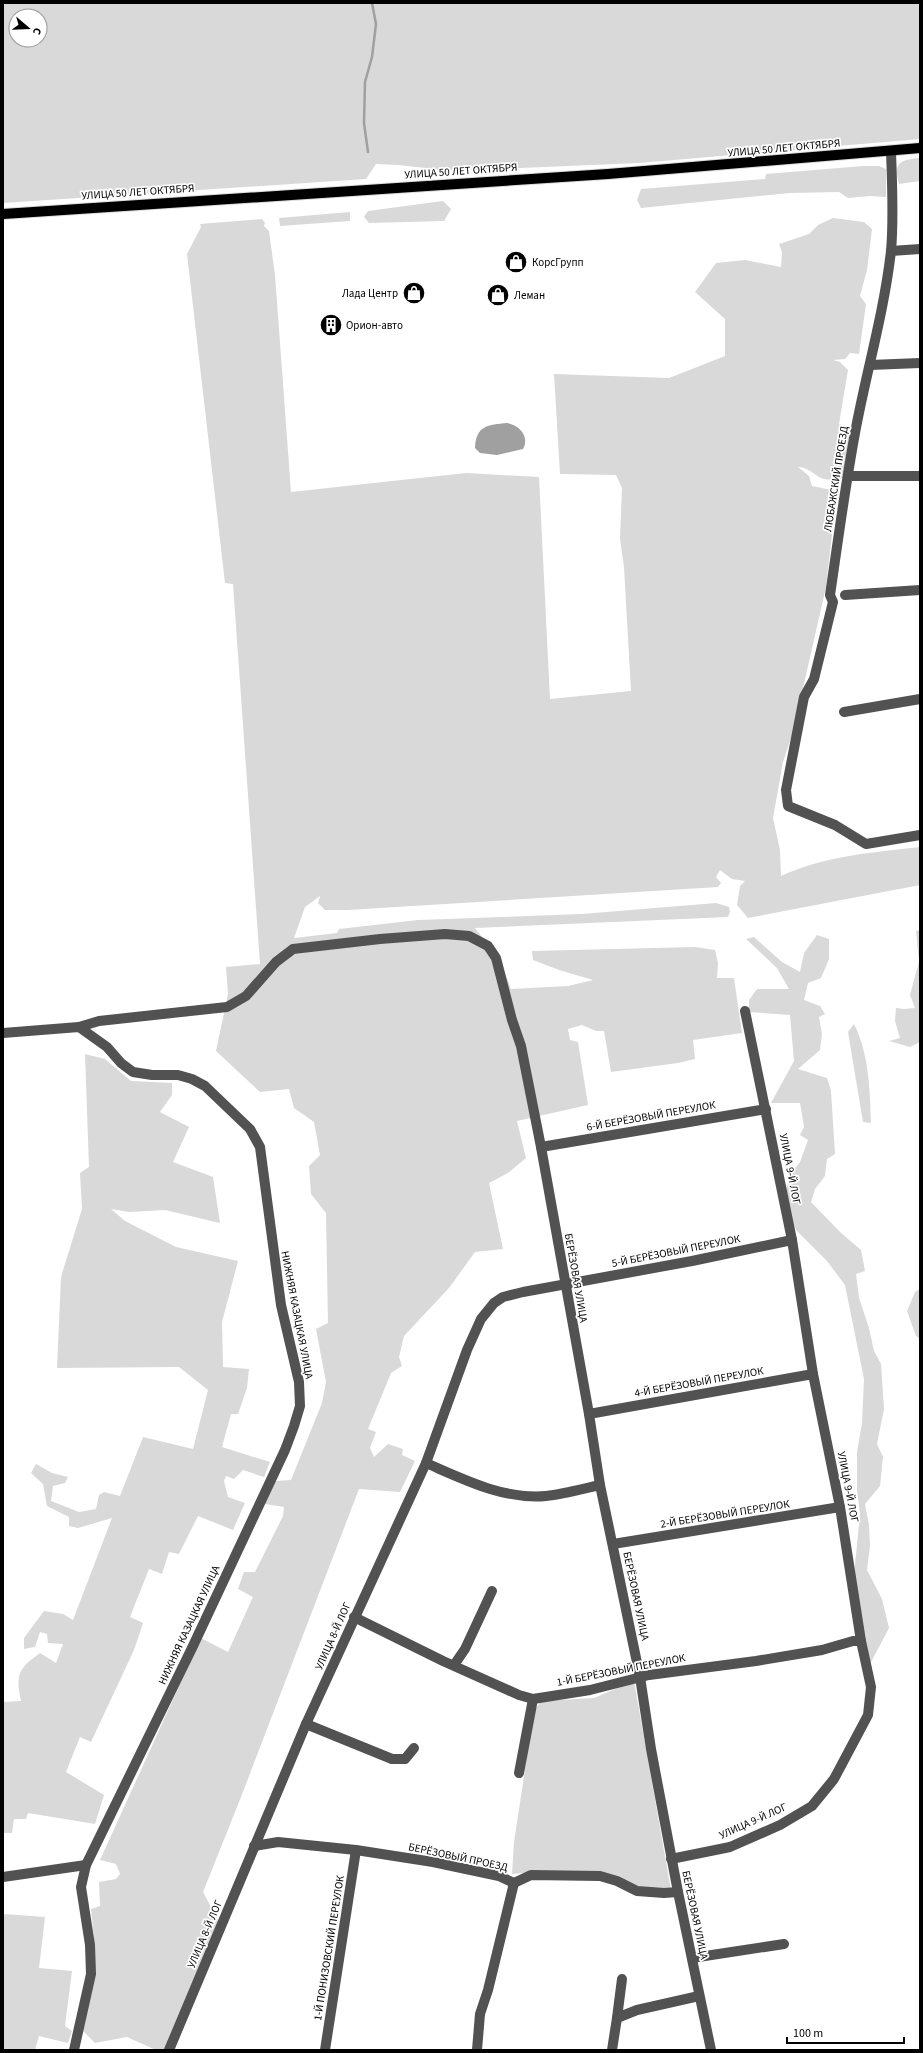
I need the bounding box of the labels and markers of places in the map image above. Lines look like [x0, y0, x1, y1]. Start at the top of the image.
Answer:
shop icon: КорсГрупп [503, 249, 529, 275]
place label: КорсГрупп [532, 255, 584, 270]
shop icon: Лада Центр [401, 280, 427, 306]
shop icon: Леман [485, 282, 511, 308]
place label: Лада Центр [342, 286, 398, 301]
place label: Леман [514, 288, 545, 303]
building icon: Орион-авто [318, 312, 344, 338]
place label: Орион-авто [346, 318, 403, 333]

